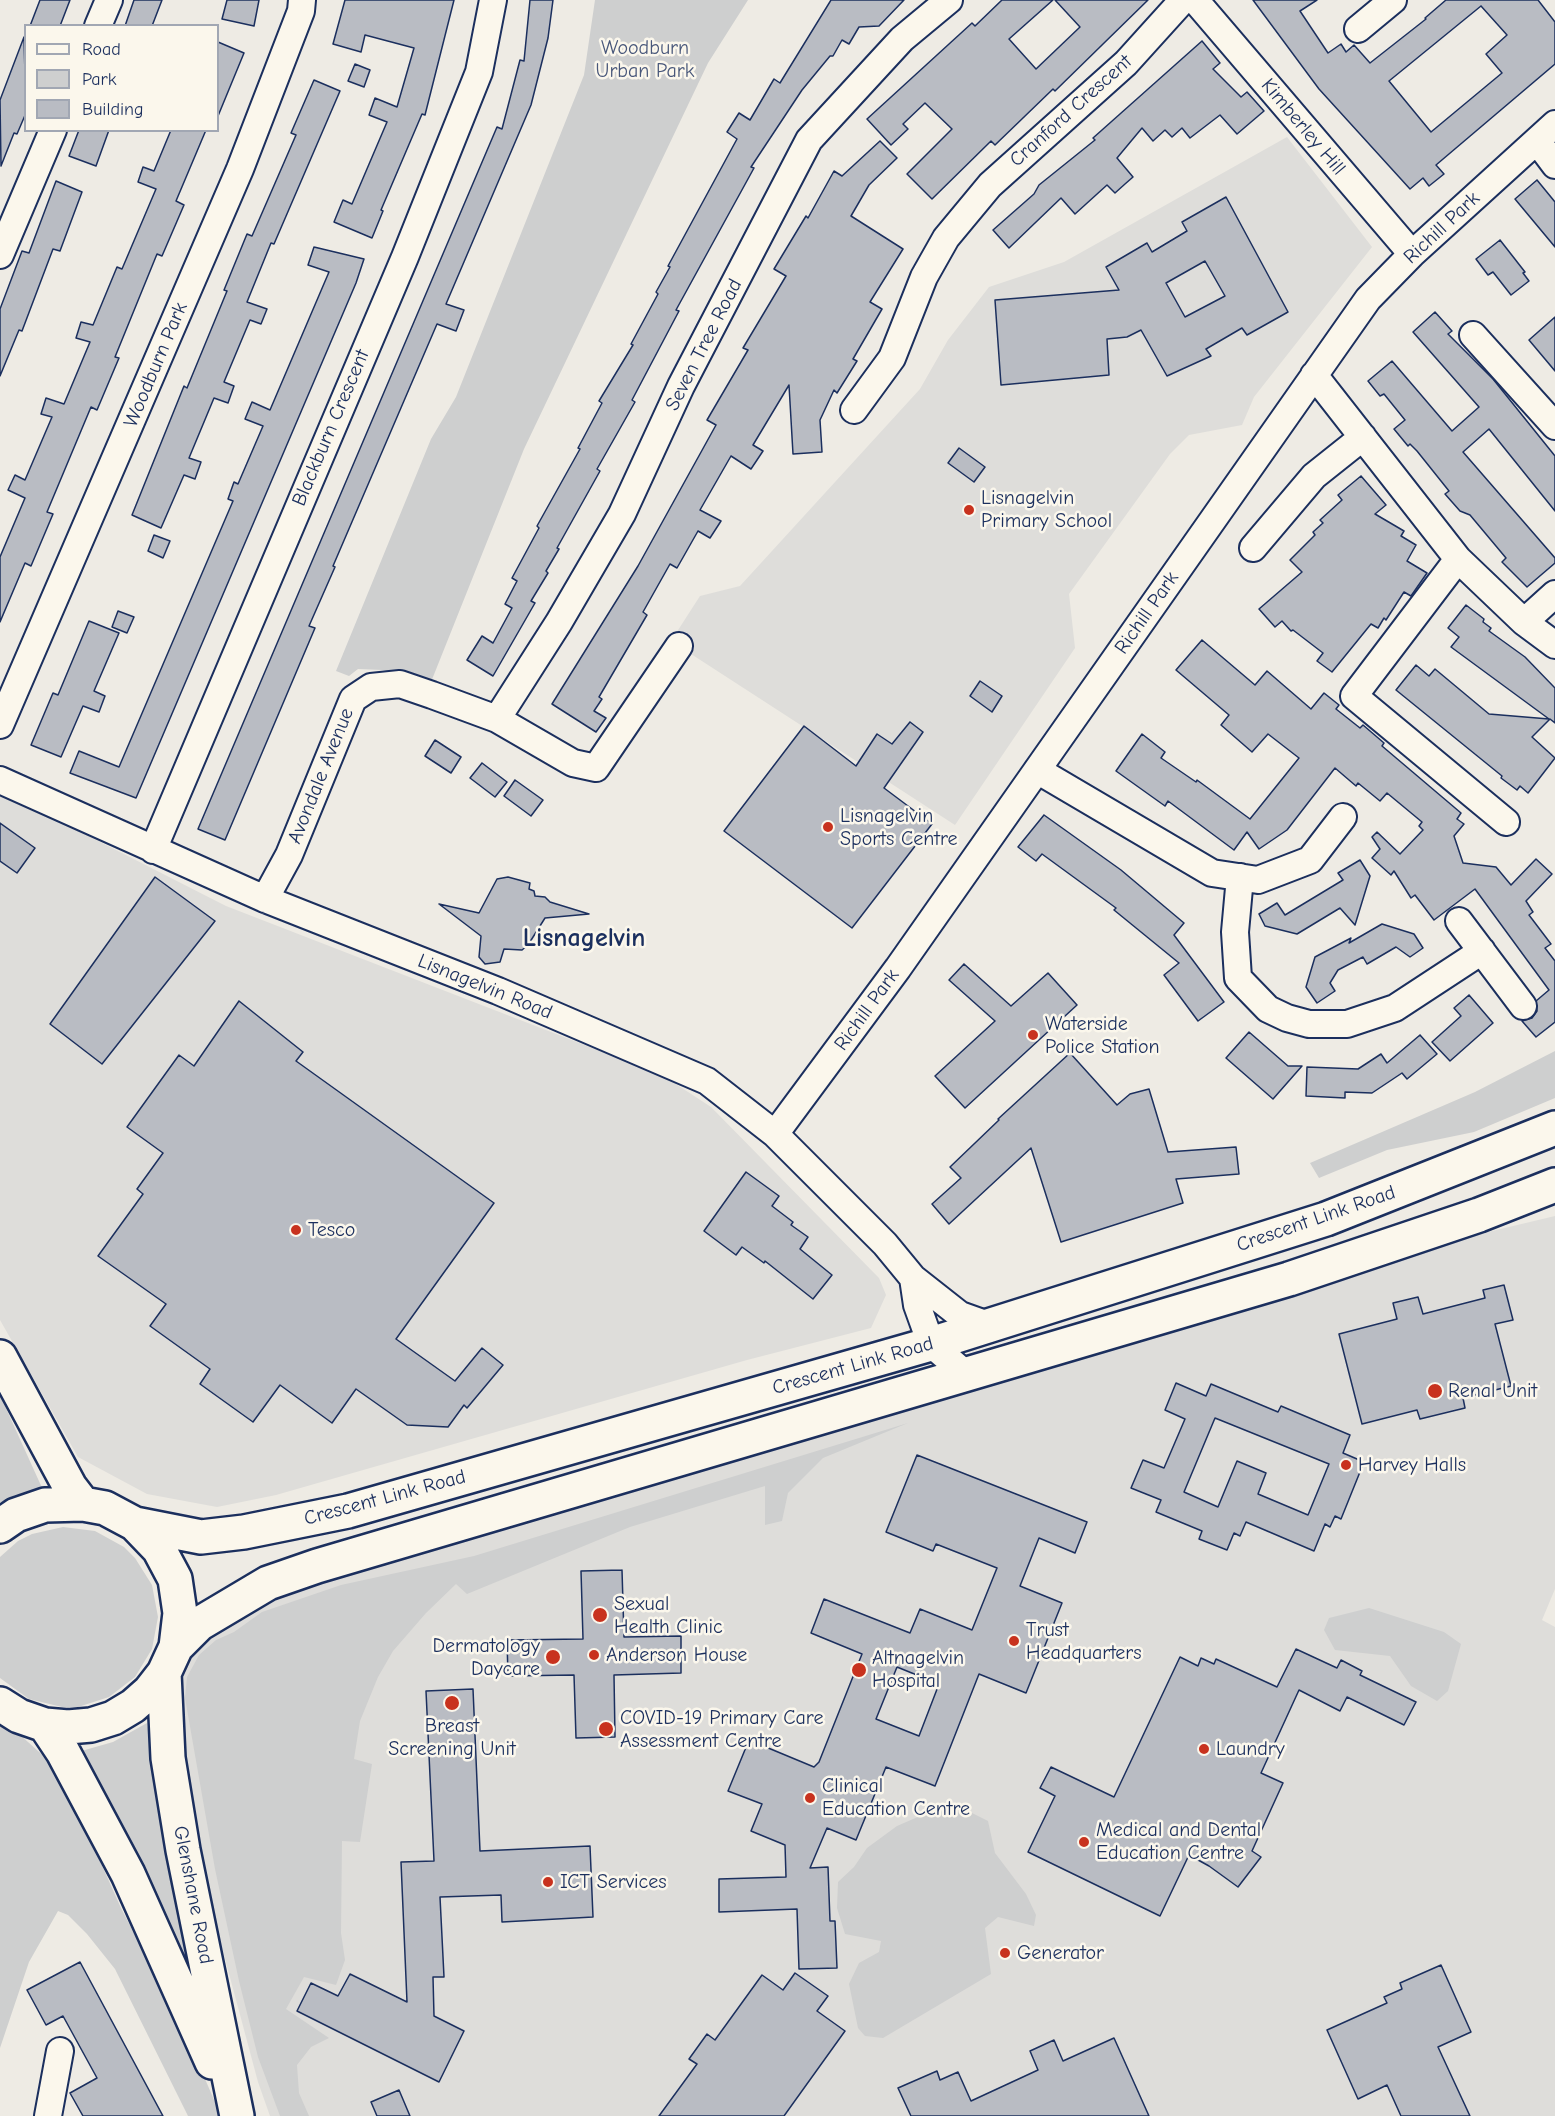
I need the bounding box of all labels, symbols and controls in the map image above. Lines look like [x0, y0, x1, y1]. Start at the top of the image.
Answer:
legend [24, 24, 219, 132]
park label: Woodburn Urban Park [596, 36, 694, 83]
text: Road [82, 39, 121, 60]
street label: Cranford Crescent [1005, 50, 1137, 172]
text: Park [82, 69, 116, 90]
street label: Kimberley Hill [1256, 74, 1350, 180]
text: Building [82, 99, 144, 120]
street label: Richill Park [1399, 187, 1485, 269]
street label: Seven Tree Road [660, 275, 748, 415]
street label: Woodburn Park [119, 299, 193, 431]
street label: Blackburn Crescent [287, 346, 375, 510]
place label: Lisnagelvin Primary School [981, 486, 1112, 533]
marker: Lisnagelvin Primary School [962, 503, 976, 517]
street label: Richill Park [1110, 567, 1184, 659]
street label: Avondale Avenue [283, 705, 359, 847]
place label: Lisnagelvin Sports Centre [840, 804, 958, 851]
marker: Lisnagelvin Sports Centre [821, 820, 835, 834]
district label: Lisnagelvin [523, 923, 645, 955]
street label: Lisnagelvin Road [414, 949, 556, 1025]
street label: Richill Park [829, 964, 905, 1056]
place label: Waterside Police Station [1045, 1012, 1160, 1059]
marker: Waterside Police Station [1026, 1028, 1040, 1042]
street label: Crescent Link Road [1233, 1181, 1399, 1257]
place label: Tesco [308, 1218, 355, 1242]
marker: Tesco [289, 1223, 303, 1237]
street label: Crescent Link Road [770, 1332, 936, 1400]
place label: Renal Unit [1448, 1379, 1537, 1403]
marker: Renal Unit [1426, 1382, 1444, 1400]
place label: Harvey Halls [1358, 1453, 1466, 1477]
marker: Harvey Halls [1339, 1458, 1353, 1472]
street label: Crescent Link Road [302, 1465, 468, 1531]
place label: Sexual Health Clinic [614, 1592, 723, 1639]
marker: Sexual Health Clinic [591, 1606, 609, 1624]
place label: Trust Headquarters [1026, 1618, 1142, 1665]
place label: Dermatology Daycare [432, 1634, 540, 1681]
marker: Trust Headquarters [1007, 1634, 1021, 1648]
place label: Anderson House [606, 1643, 747, 1667]
place label: Altnagelvin Hospital [872, 1646, 964, 1693]
marker: Dermatology Daycare [544, 1648, 562, 1666]
marker: Anderson House [587, 1648, 601, 1662]
marker: Altnagelvin Hospital [850, 1661, 868, 1679]
marker: Breast Screening Unit [443, 1694, 461, 1712]
place label: COVID-19 Primary Care Assessment Centre [620, 1706, 823, 1753]
place label: Breast Screening Unit [388, 1714, 516, 1761]
marker: COVID-19 Primary Care Assessment Centre [597, 1720, 615, 1738]
place label: Laundry [1216, 1737, 1285, 1761]
marker: Laundry [1197, 1742, 1211, 1756]
place label: Clinical Education Centre [822, 1774, 970, 1821]
marker: Clinical Education Centre [803, 1791, 817, 1805]
place label: Medical and Dental Education Centre [1096, 1818, 1261, 1865]
street label: Glenshane Road [168, 1824, 218, 1966]
marker: Medical and Dental Education Centre [1077, 1835, 1091, 1849]
place label: ICT Services [560, 1870, 667, 1894]
marker: ICT Services [541, 1875, 555, 1889]
place label: Generator [1017, 1941, 1104, 1965]
marker: Generator [998, 1946, 1012, 1960]

